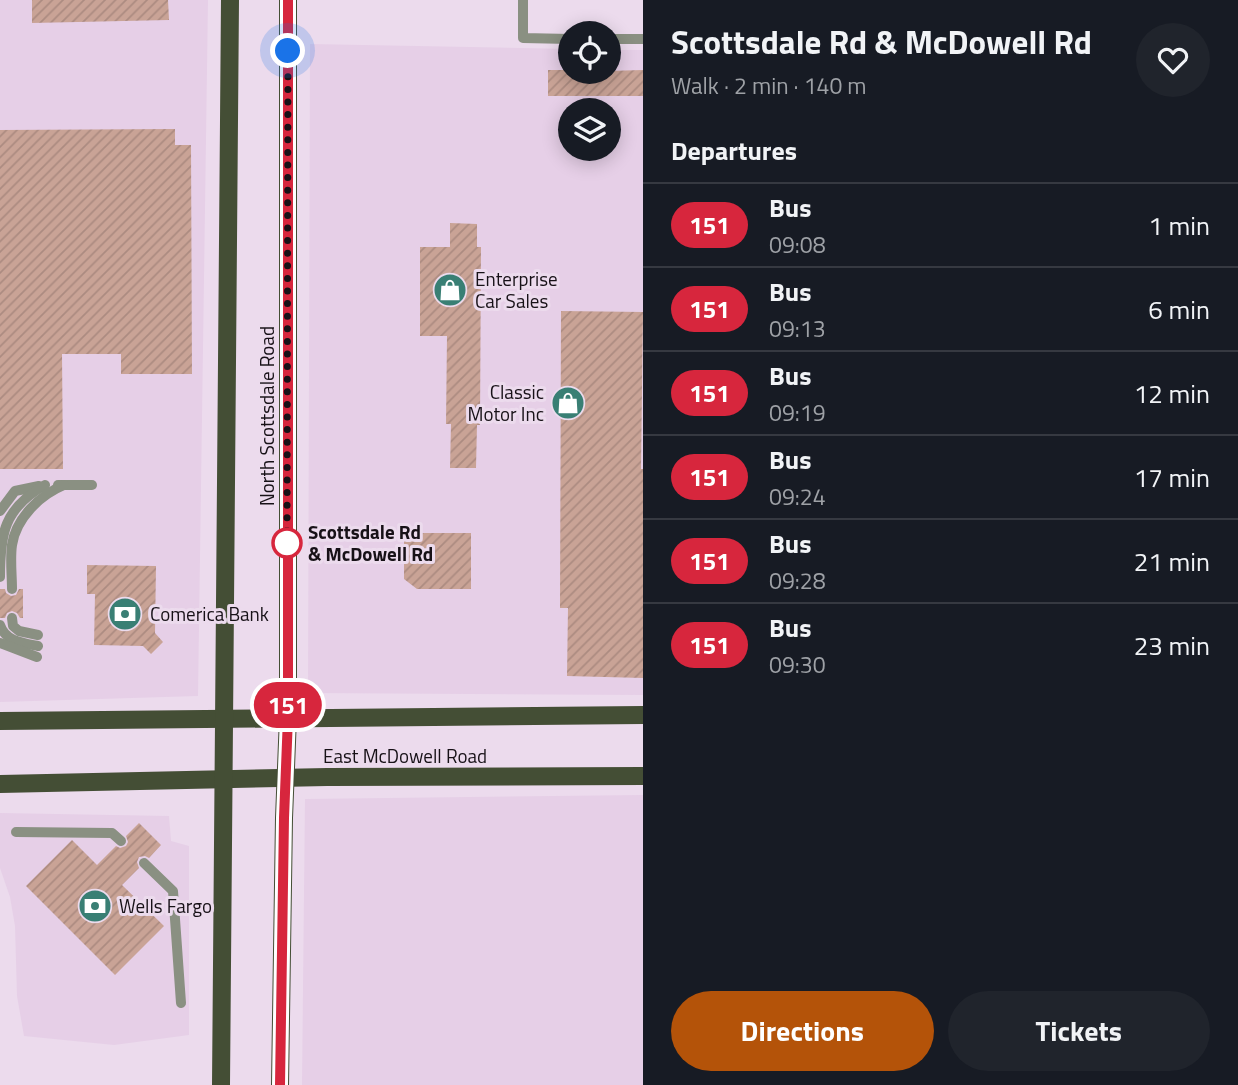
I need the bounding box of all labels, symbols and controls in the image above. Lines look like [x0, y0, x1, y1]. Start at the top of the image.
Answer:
text: Scottsdale Rd & McDowell Rd [671, 17, 1092, 67]
map controls [558, 21, 621, 161]
button: locate [558, 21, 621, 84]
button: heart [1136, 23, 1210, 97]
your location [270, 33, 305, 68]
text: Walk · 2 min · 140 m [671, 68, 867, 103]
button: layers [558, 98, 621, 161]
text: Departures [671, 131, 797, 170]
text: Bus [769, 188, 811, 227]
text: 1 min [1148, 206, 1210, 245]
text: 151 [689, 207, 730, 243]
text: 09:08 [769, 227, 826, 262]
place label: Enterprise Car Sales [475, 264, 558, 315]
shop icon: Enterprise Car Sales [431, 271, 469, 309]
text: Bus [769, 272, 811, 311]
text: 6 min [1148, 290, 1210, 329]
text: 151 [689, 291, 730, 327]
text: 09:13 [769, 311, 826, 346]
street label: North Scottsdale Road [252, 326, 281, 506]
text: Bus [769, 356, 811, 395]
text: 12 min [1134, 374, 1210, 413]
text: 151 [689, 375, 730, 411]
place label: Classic Motor Inc [468, 377, 544, 428]
shop icon: Classic Motor Inc [549, 384, 587, 422]
text: 09:19 [769, 395, 826, 430]
text: Bus [769, 440, 811, 479]
text: 17 min [1134, 458, 1210, 497]
text: 151 [689, 459, 730, 495]
text: 09:24 [769, 479, 826, 514]
place label: Scottsdale Rd & McDowell Rd [308, 517, 433, 568]
text: Bus [769, 524, 811, 563]
marker: Scottsdale Rd & McDowell Rd [272, 528, 302, 558]
text: 21 min [1134, 542, 1210, 581]
text: 151 [689, 543, 730, 579]
text: 09:28 [769, 563, 826, 598]
bank icon: Comerica Bank [106, 595, 144, 633]
place label: Comerica Bank [150, 599, 269, 628]
text: Bus [769, 608, 811, 647]
text: 23 min [1134, 626, 1210, 665]
text: 151 [689, 627, 730, 663]
text: 09:30 [769, 647, 826, 682]
line badge: 151 [248, 682, 328, 728]
text: 151 [268, 687, 308, 723]
street label: East McDowell Road [323, 741, 487, 770]
bank icon: Wells Fargo [76, 887, 114, 925]
place label: Wells Fargo [119, 891, 212, 920]
button: Directions [671, 991, 934, 1071]
button: Tickets [948, 991, 1210, 1071]

